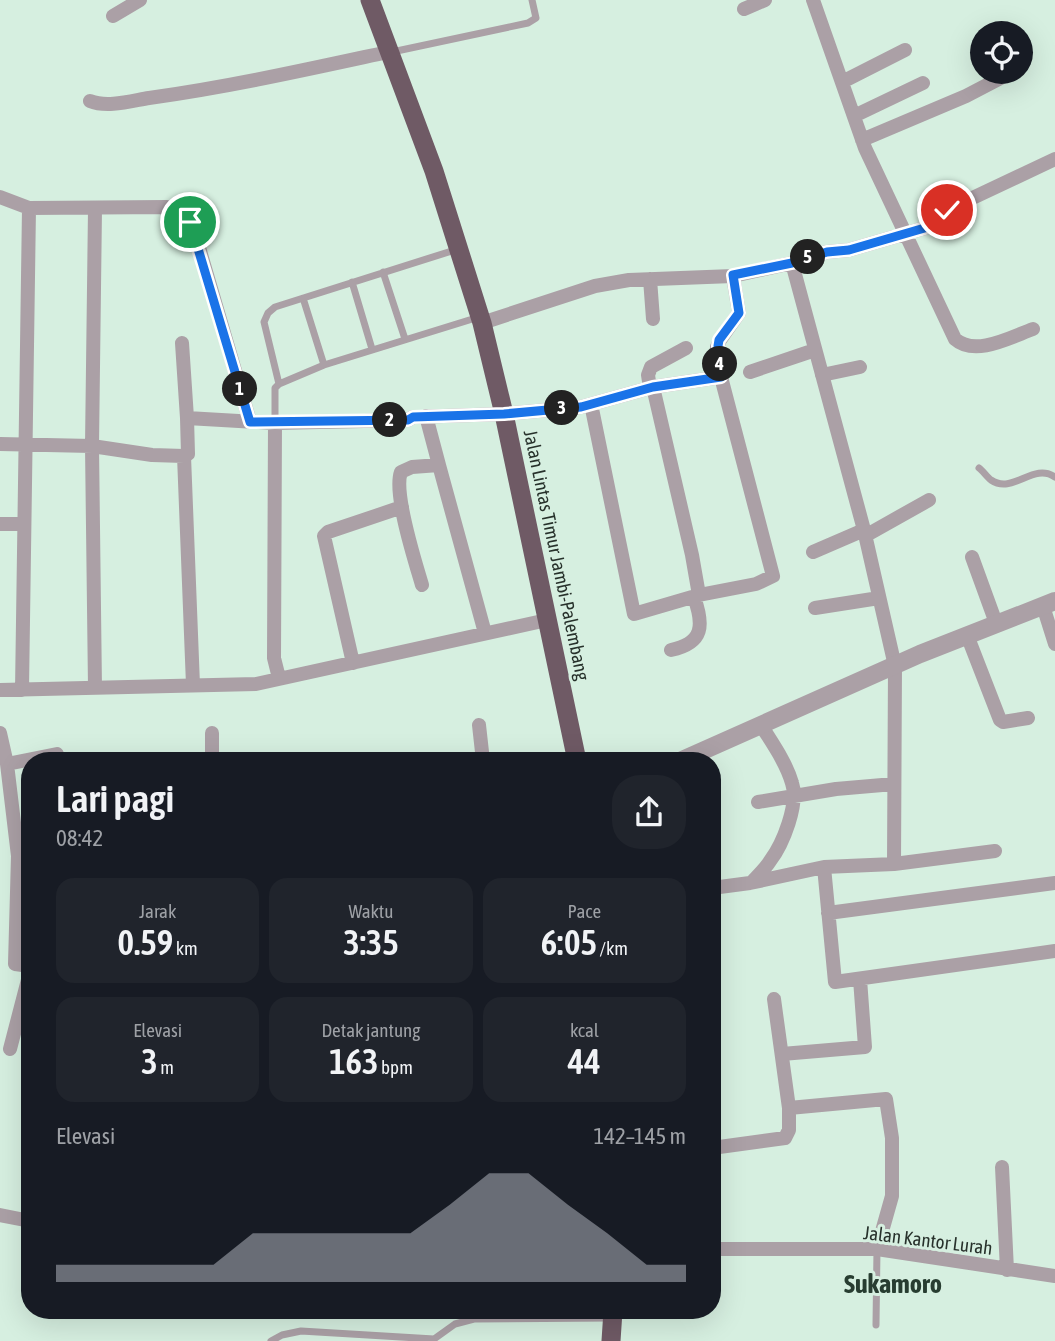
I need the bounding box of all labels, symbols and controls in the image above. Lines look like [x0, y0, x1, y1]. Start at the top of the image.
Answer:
map controls [970, 21, 1033, 84]
button: locate [970, 21, 1033, 84]
pin [917, 180, 977, 240]
icon: check [928, 191, 966, 229]
pin [160, 192, 220, 252]
icon: arrive [171, 203, 209, 241]
pin: 5 [790, 240, 826, 274]
text: 5 [803, 245, 812, 267]
pin: 4 [702, 346, 738, 382]
text: 4 [715, 352, 724, 374]
pin: 1 [222, 372, 258, 406]
text: 1 [235, 377, 244, 399]
pin: 3 [544, 390, 580, 426]
text: 3 [557, 396, 566, 418]
pin: 2 [372, 402, 408, 438]
text: 2 [385, 408, 394, 430]
street label: Jalan Lintas Timur Jambi-Palembang [520, 428, 594, 683]
button: share [612, 775, 686, 849]
text: Lari pagi [56, 777, 174, 820]
text: 08:42 [56, 825, 103, 851]
text: Jarak [139, 900, 176, 922]
text: Waktu [348, 900, 394, 922]
text: Pace [568, 900, 601, 922]
text: 0.59 [118, 922, 173, 962]
text: 3:35 [343, 922, 399, 962]
text: 6:05 [541, 922, 597, 962]
text: km [173, 937, 198, 959]
text: /km [597, 937, 628, 959]
text: Elevasi [133, 1019, 182, 1041]
text: Detak jantung [321, 1019, 420, 1041]
text: kcal [570, 1019, 599, 1041]
text: 3 [141, 1041, 158, 1081]
text: 163 [329, 1041, 379, 1081]
text: 44 [568, 1041, 601, 1081]
text: m [158, 1056, 174, 1078]
text: bpm [379, 1056, 413, 1078]
text: Elevasi [56, 1123, 115, 1149]
text: 142–145 m [593, 1123, 686, 1149]
street label: Jalan Kantor Lurah [862, 1221, 994, 1259]
district label: Sukamoro [844, 1269, 942, 1299]

